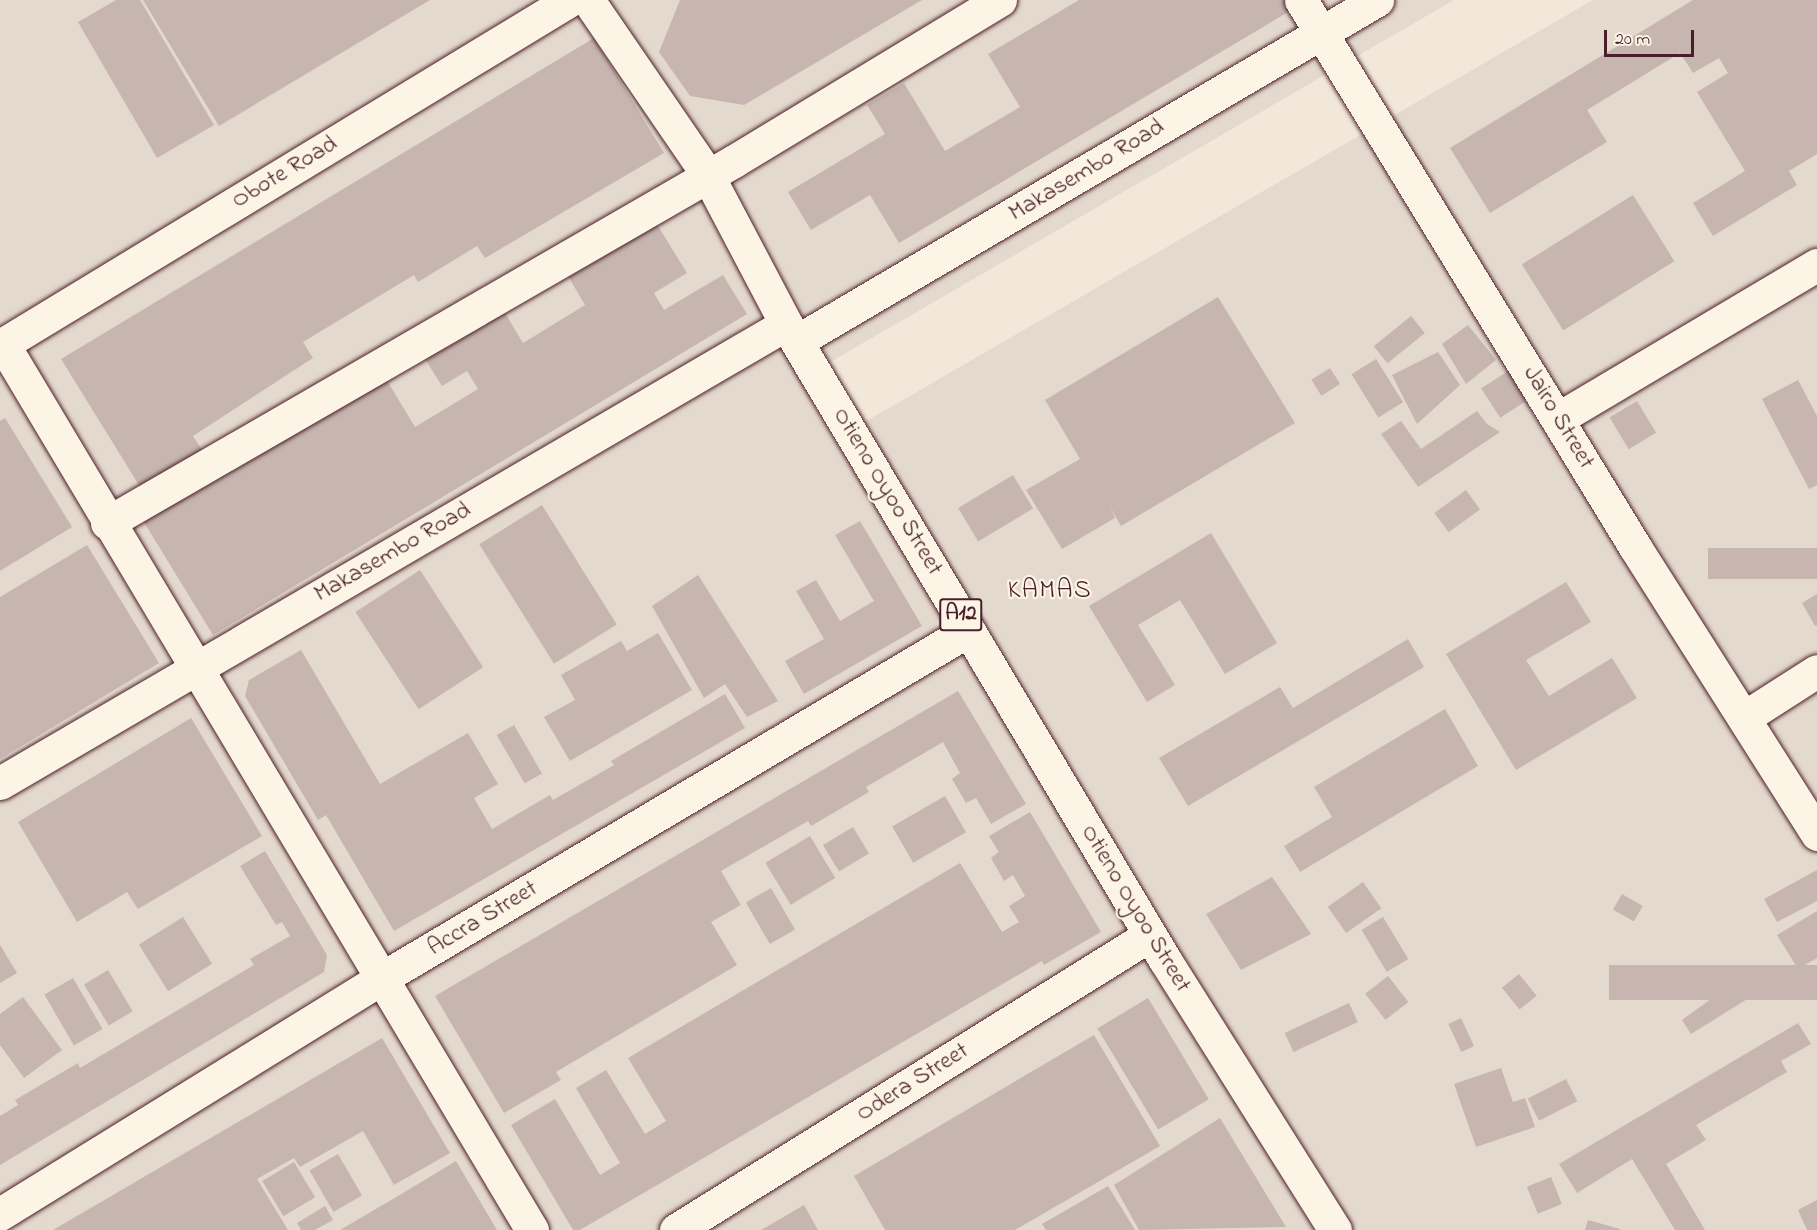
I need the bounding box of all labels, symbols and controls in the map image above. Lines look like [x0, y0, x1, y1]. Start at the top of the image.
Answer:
scale bar [1607, 18, 1697, 56]
text: 20 m [1615, 27, 1650, 53]
street label: Makasembo Road [1004, 113, 1170, 229]
street label: Obote Road [227, 130, 343, 216]
street label: Jairo Street [1516, 361, 1600, 475]
street label: Otieno Oyoo Street [826, 403, 948, 581]
street label: Makasembo Road [310, 497, 476, 609]
district label: KAMAS [1008, 576, 1092, 608]
road number: A12 [938, 596, 984, 634]
street label: Otieno Oyoo Street [1074, 820, 1196, 998]
street label: Accra Street [423, 875, 543, 963]
street label: Odera Street [852, 1037, 974, 1129]

